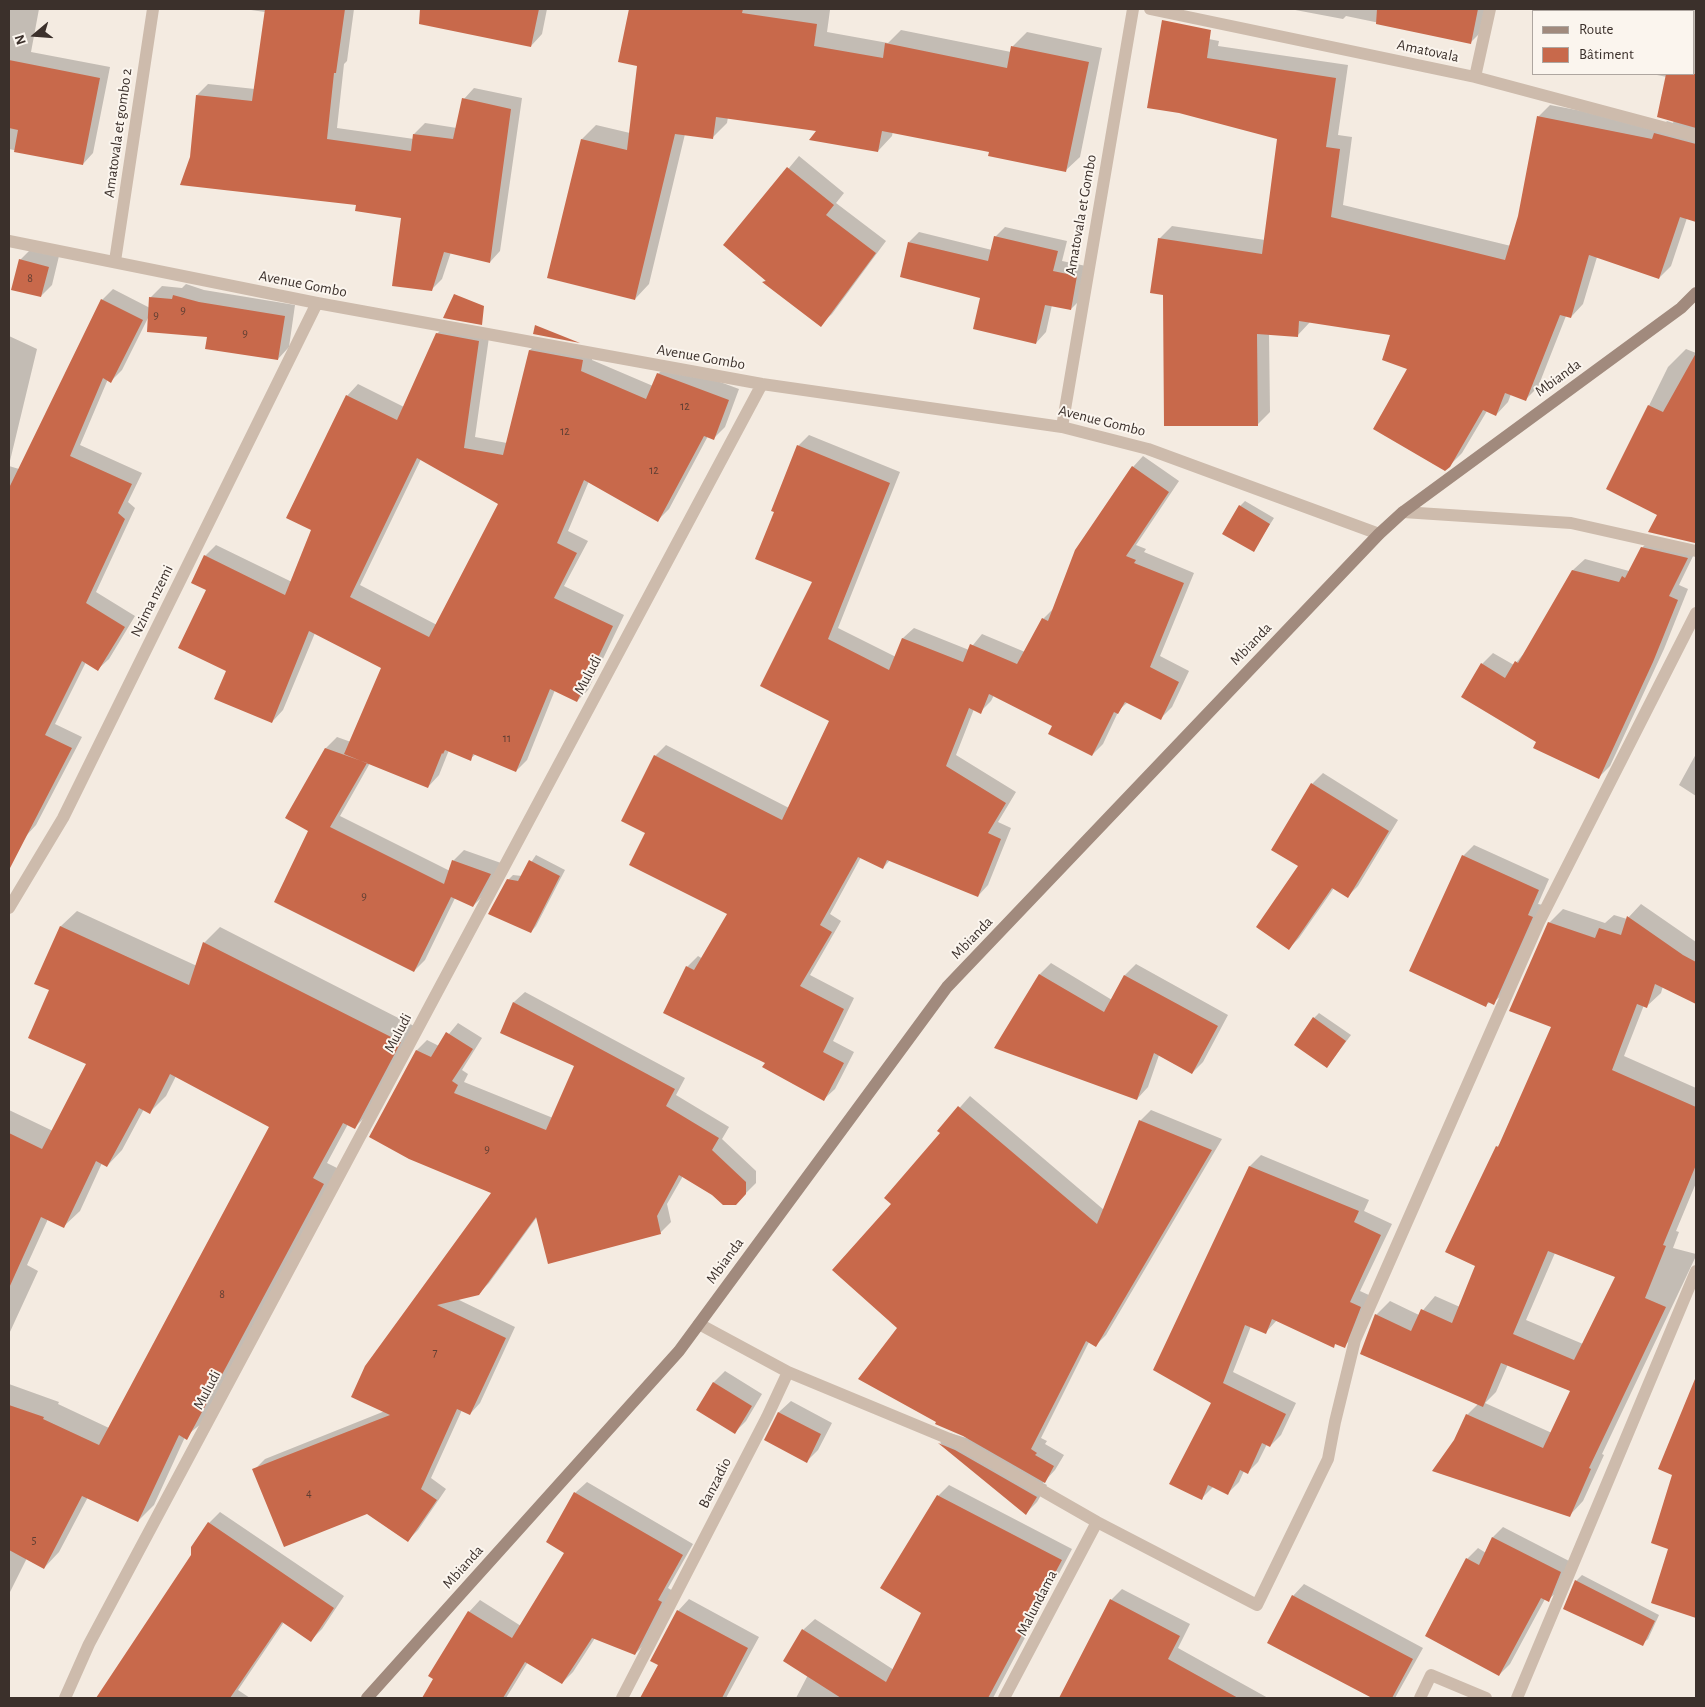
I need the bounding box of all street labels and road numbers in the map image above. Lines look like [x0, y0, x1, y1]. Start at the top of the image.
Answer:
street label: Amatovala [1395, 36, 1461, 66]
street label: Amatovala et gombo 2 [100, 67, 136, 199]
street label: Amatovala et Gombo [1062, 153, 1100, 277]
street label: Avenue Gombo [258, 267, 348, 301]
street label: Avenue Gombo [656, 340, 746, 374]
street label: Mbianda [1532, 355, 1584, 401]
street label: Avenue Gombo [1057, 401, 1147, 441]
street label: Nzima nzemi [127, 562, 177, 640]
street label: Mbianda [1226, 619, 1276, 669]
street label: Muludi [570, 652, 606, 698]
street label: Mbianda [947, 913, 997, 963]
street label: Muludi [380, 1010, 416, 1056]
street label: Mbianda [702, 1235, 748, 1287]
street label: Muludi [189, 1367, 225, 1413]
street label: Banzadio [695, 1455, 735, 1511]
street label: Mbianda [439, 1542, 487, 1592]
street label: Malundama [1013, 1567, 1061, 1639]

